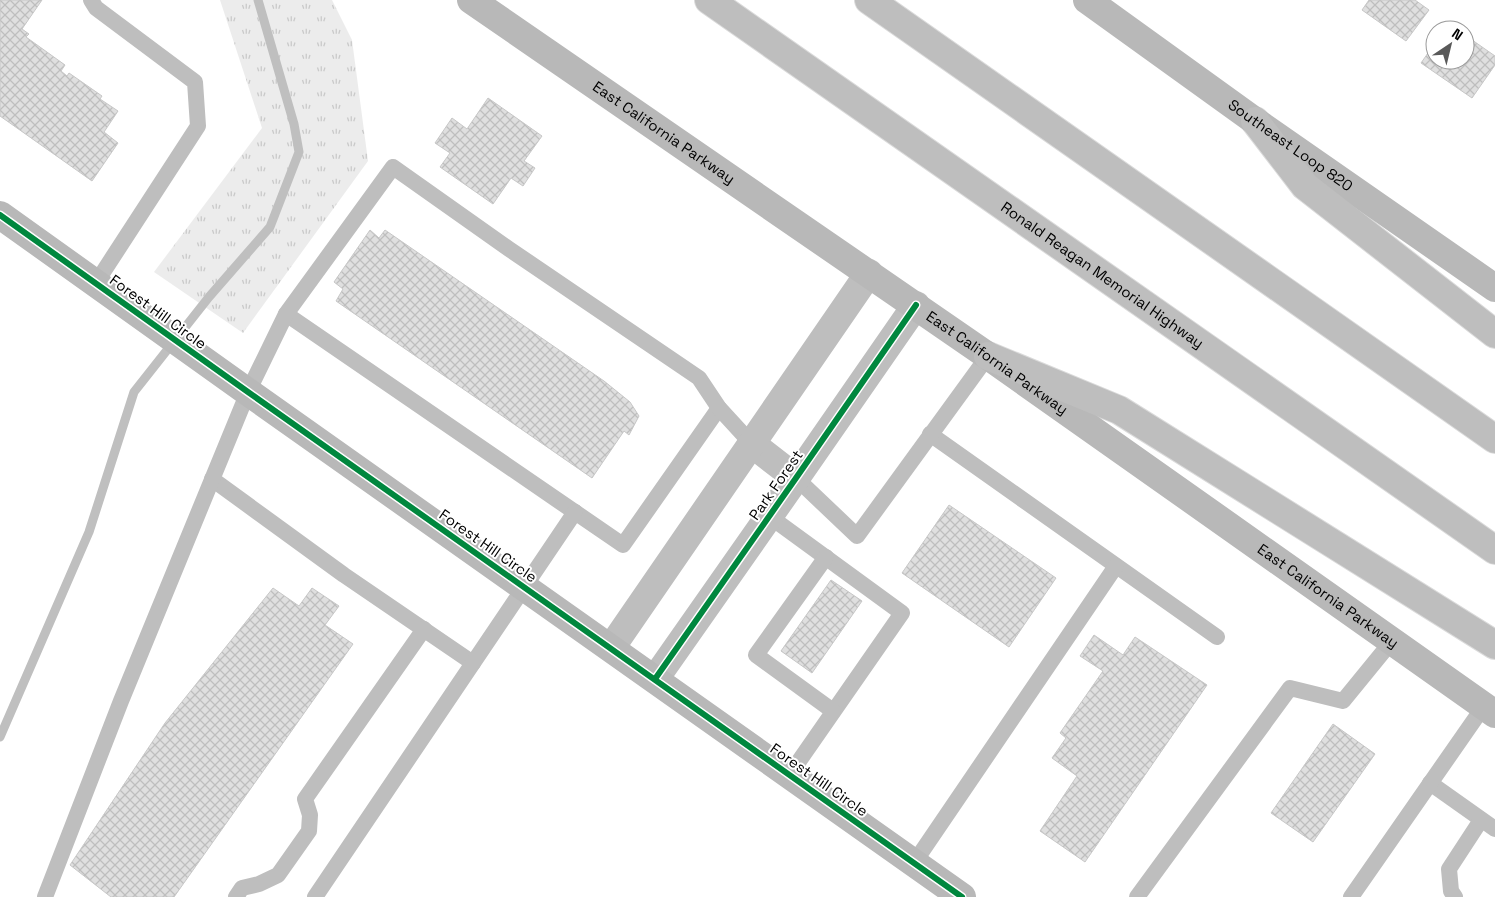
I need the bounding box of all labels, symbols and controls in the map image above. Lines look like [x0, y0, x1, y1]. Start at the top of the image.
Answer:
north arrow [1425, 20, 1475, 70]
text: N [1448, 24, 1466, 44]
street label: East California Parkway [589, 77, 739, 188]
street label: Southeast Loop 820 [1225, 95, 1357, 195]
street label: Ronald Reagan Memorial Highway [997, 197, 1208, 352]
street label: Forest Hill Circle [106, 270, 210, 353]
street label: East California Parkway [923, 306, 1072, 418]
street label: Park Forest [745, 446, 807, 523]
street label: Forest Hill Circle [436, 505, 541, 586]
street label: East California Parkway [1254, 539, 1403, 652]
street label: Forest Hill Circle [767, 739, 872, 820]

